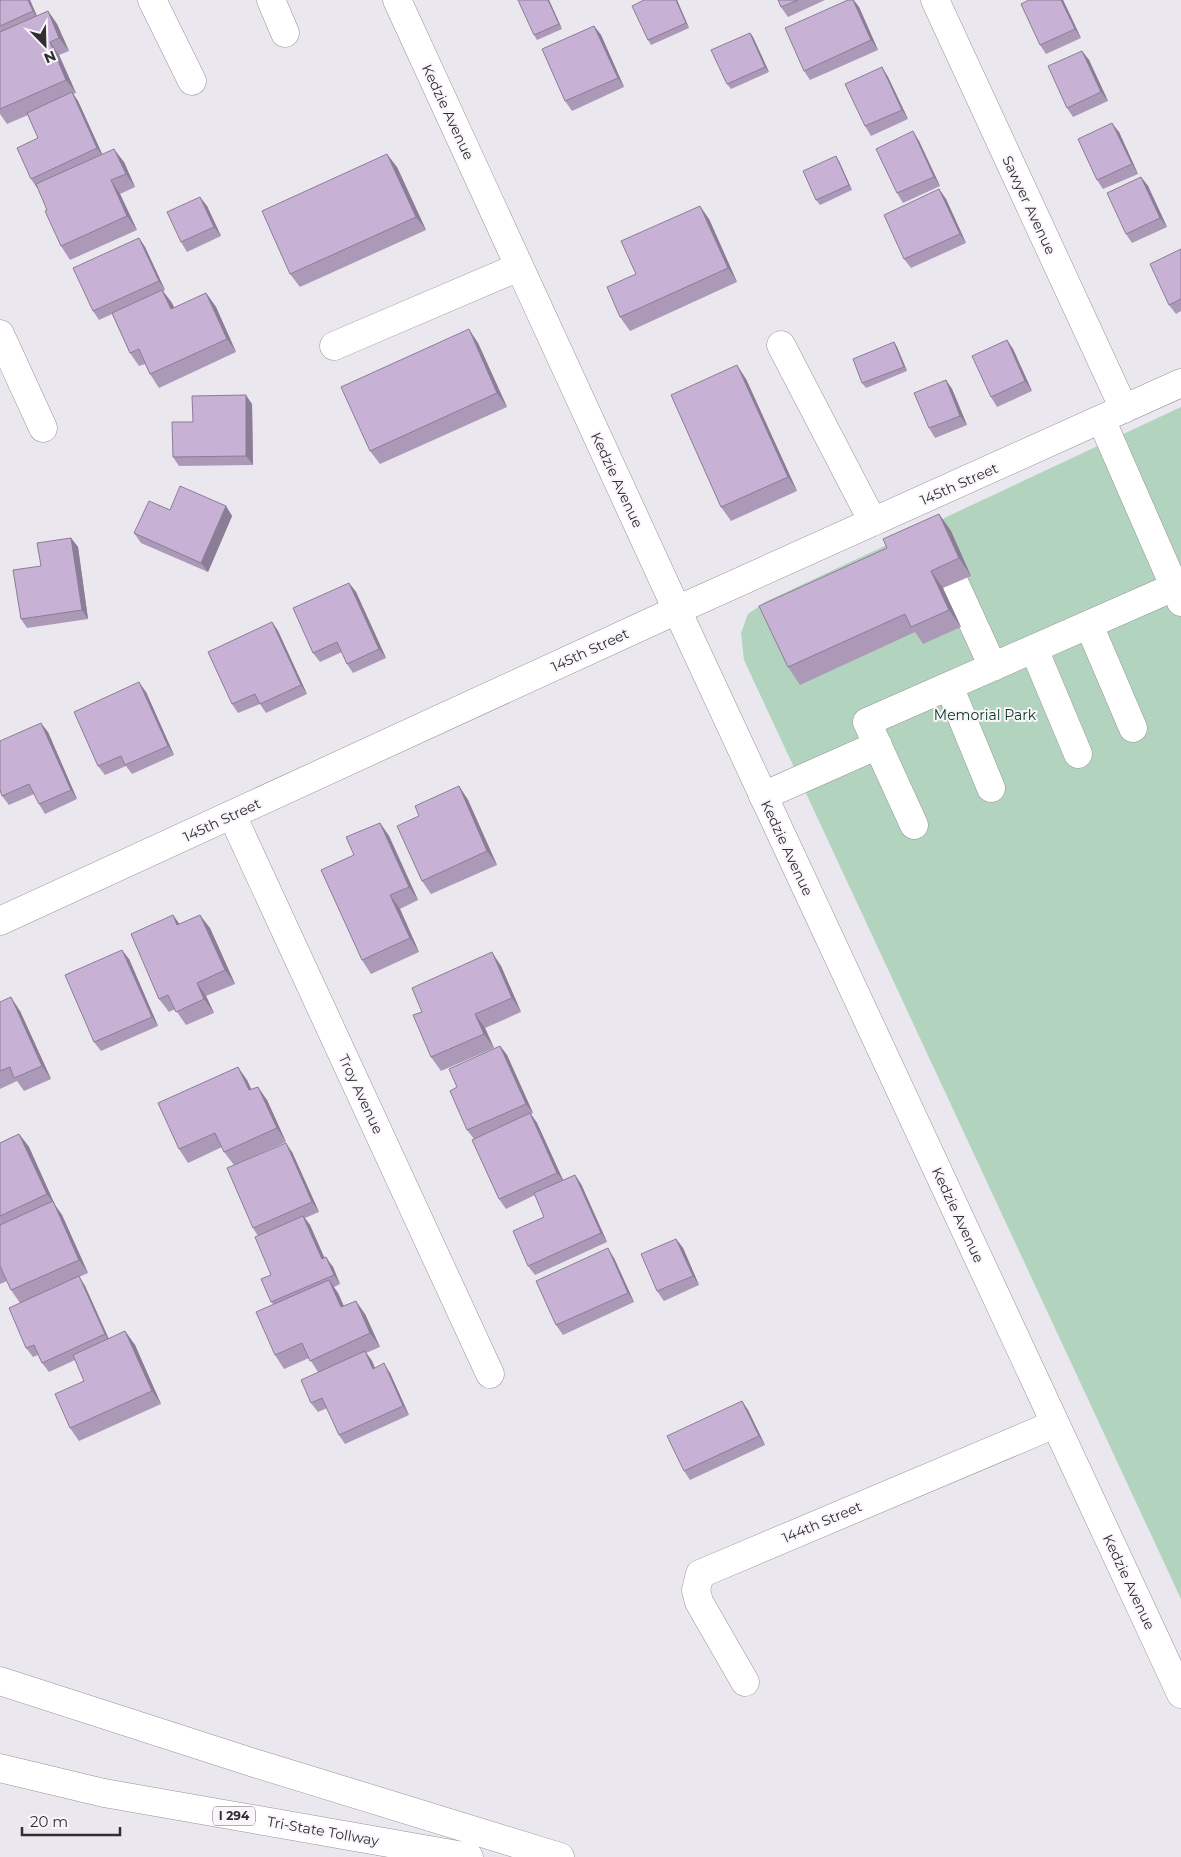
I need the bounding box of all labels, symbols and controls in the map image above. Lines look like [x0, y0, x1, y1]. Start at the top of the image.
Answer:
north arrow [20, 20, 70, 70]
text: N [41, 46, 59, 67]
street label: Kedzie Avenue [418, 61, 478, 163]
street label: Sawyer Avenue [998, 153, 1060, 257]
street label: Kedzie Avenue [587, 429, 647, 531]
street label: 145th Street [917, 459, 1001, 509]
street label: 145th Street [548, 624, 632, 676]
park label: Memorial Park [934, 706, 1037, 724]
street label: 145th Street [180, 794, 264, 846]
street label: Kedzie Avenue [757, 797, 817, 899]
street label: Troy Avenue [335, 1051, 387, 1137]
street label: Kedzie Avenue [928, 1164, 988, 1266]
street label: 144th Street [779, 1497, 865, 1547]
street label: Kedzie Avenue [1099, 1531, 1159, 1633]
scale bar [22, 1804, 120, 1836]
road number: I 294 [213, 1806, 255, 1825]
text: 20 m [30, 1812, 68, 1831]
street label: Tri-State Tollway [266, 1812, 381, 1850]

